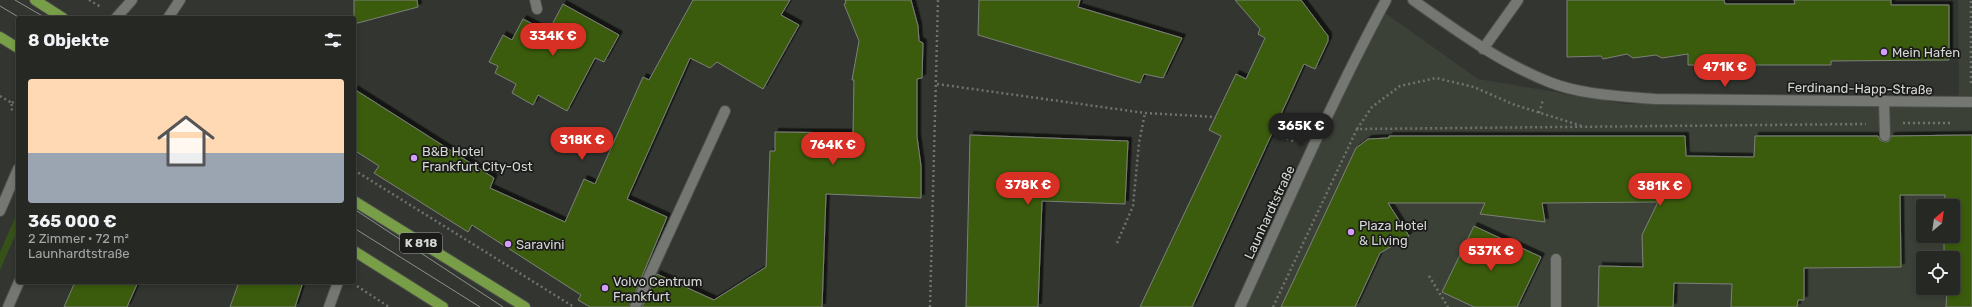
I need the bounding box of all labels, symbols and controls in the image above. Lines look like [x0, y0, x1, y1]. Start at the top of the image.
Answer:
pin: 334K € [520, 23, 586, 57]
text: 334K € [529, 28, 577, 43]
icon: filters [322, 29, 344, 51]
text: 8 Objekte [28, 30, 109, 50]
place label: Mein Hafen [1892, 45, 1960, 60]
marker: Mein Hafen [1879, 47, 1889, 57]
pin: 471K € [1692, 54, 1758, 88]
text: 471K € [1703, 59, 1747, 74]
street label: Ferdinand-Happ-Straße [1787, 80, 1933, 97]
icon: home [150, 105, 222, 177]
pin: 365K € [1268, 113, 1334, 147]
text: 365K € [1278, 118, 1324, 133]
pin: 318K € [549, 127, 615, 161]
text: 318K € [559, 132, 605, 147]
pin: 764K € [800, 132, 866, 166]
text: 764K € [810, 137, 856, 152]
place label: B&B Hotel Frankfurt City-Ost [422, 144, 533, 174]
marker: B&B Hotel Frankfurt City-Ost [409, 153, 419, 163]
street label: Launhardtstraße [1241, 163, 1298, 261]
pin: 378K € [995, 172, 1061, 206]
pin: 381K € [1627, 173, 1693, 207]
text: 378K € [1005, 177, 1051, 192]
text: 381K € [1637, 178, 1683, 193]
north arrow [1916, 199, 1960, 243]
map controls [1916, 199, 1960, 295]
text: 365 000 € [28, 211, 117, 231]
place label: Plaza Hotel & Living [1359, 218, 1427, 249]
marker: Plaza Hotel & Living [1346, 227, 1356, 237]
text: 2 Zimmer · 72 m² [28, 231, 129, 246]
road number: K 818 [400, 233, 442, 253]
place label: Saravini [516, 237, 565, 252]
pin: 537K € [1458, 238, 1524, 272]
marker: Saravini [503, 239, 513, 249]
text: 537K € [1468, 243, 1514, 258]
text: Launhardtstraße [28, 246, 130, 261]
button: locate [1916, 251, 1960, 295]
place label: Volvo Centrum Frankfurt [613, 274, 702, 304]
marker: Volvo Centrum Frankfurt [600, 283, 610, 293]

